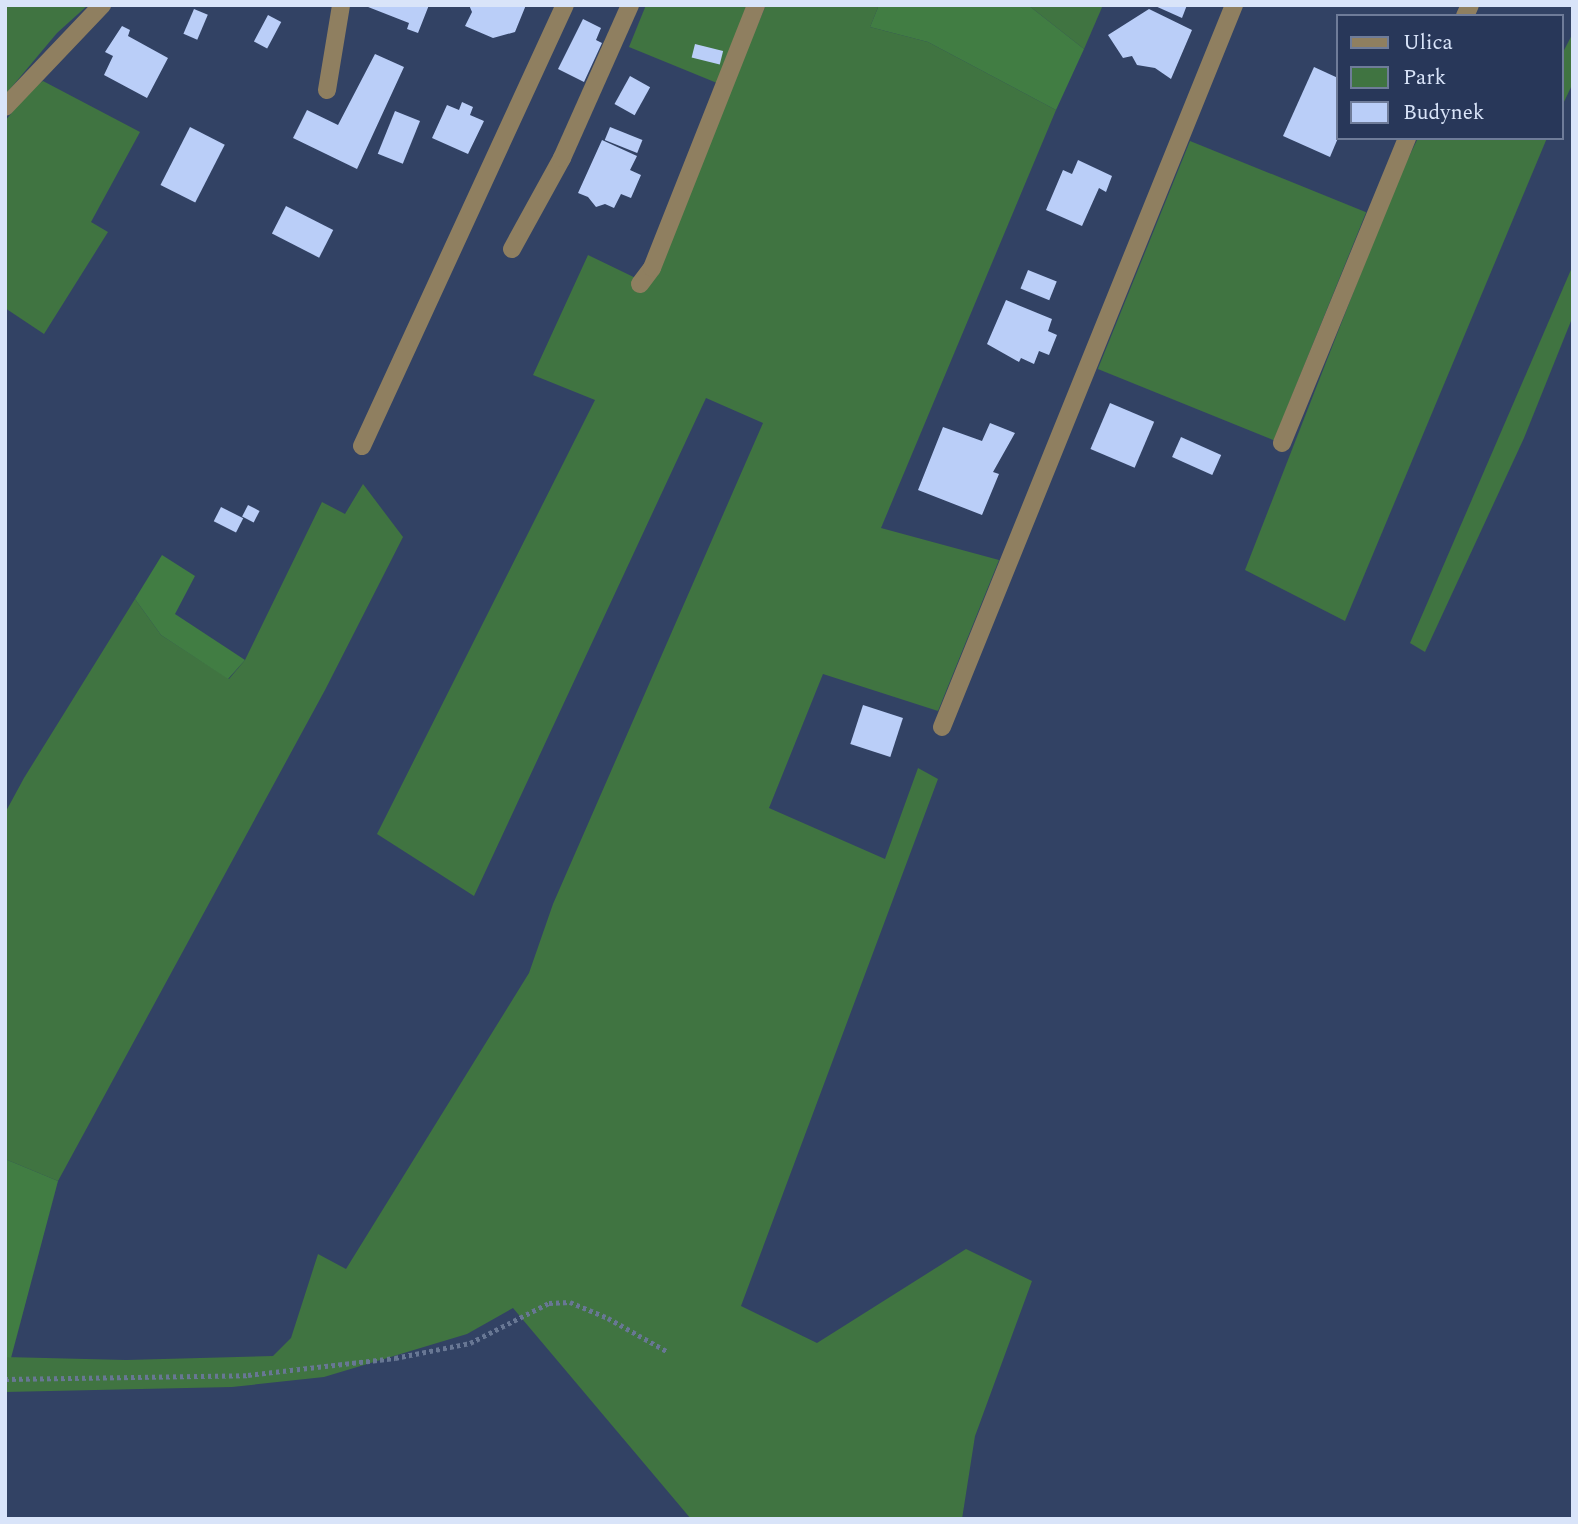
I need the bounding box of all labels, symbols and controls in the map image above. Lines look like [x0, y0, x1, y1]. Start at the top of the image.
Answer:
legend [1336, 14, 1564, 140]
text: Ulica [1403, 27, 1453, 59]
text: Park [1403, 62, 1446, 94]
text: Budynek [1403, 97, 1485, 129]

